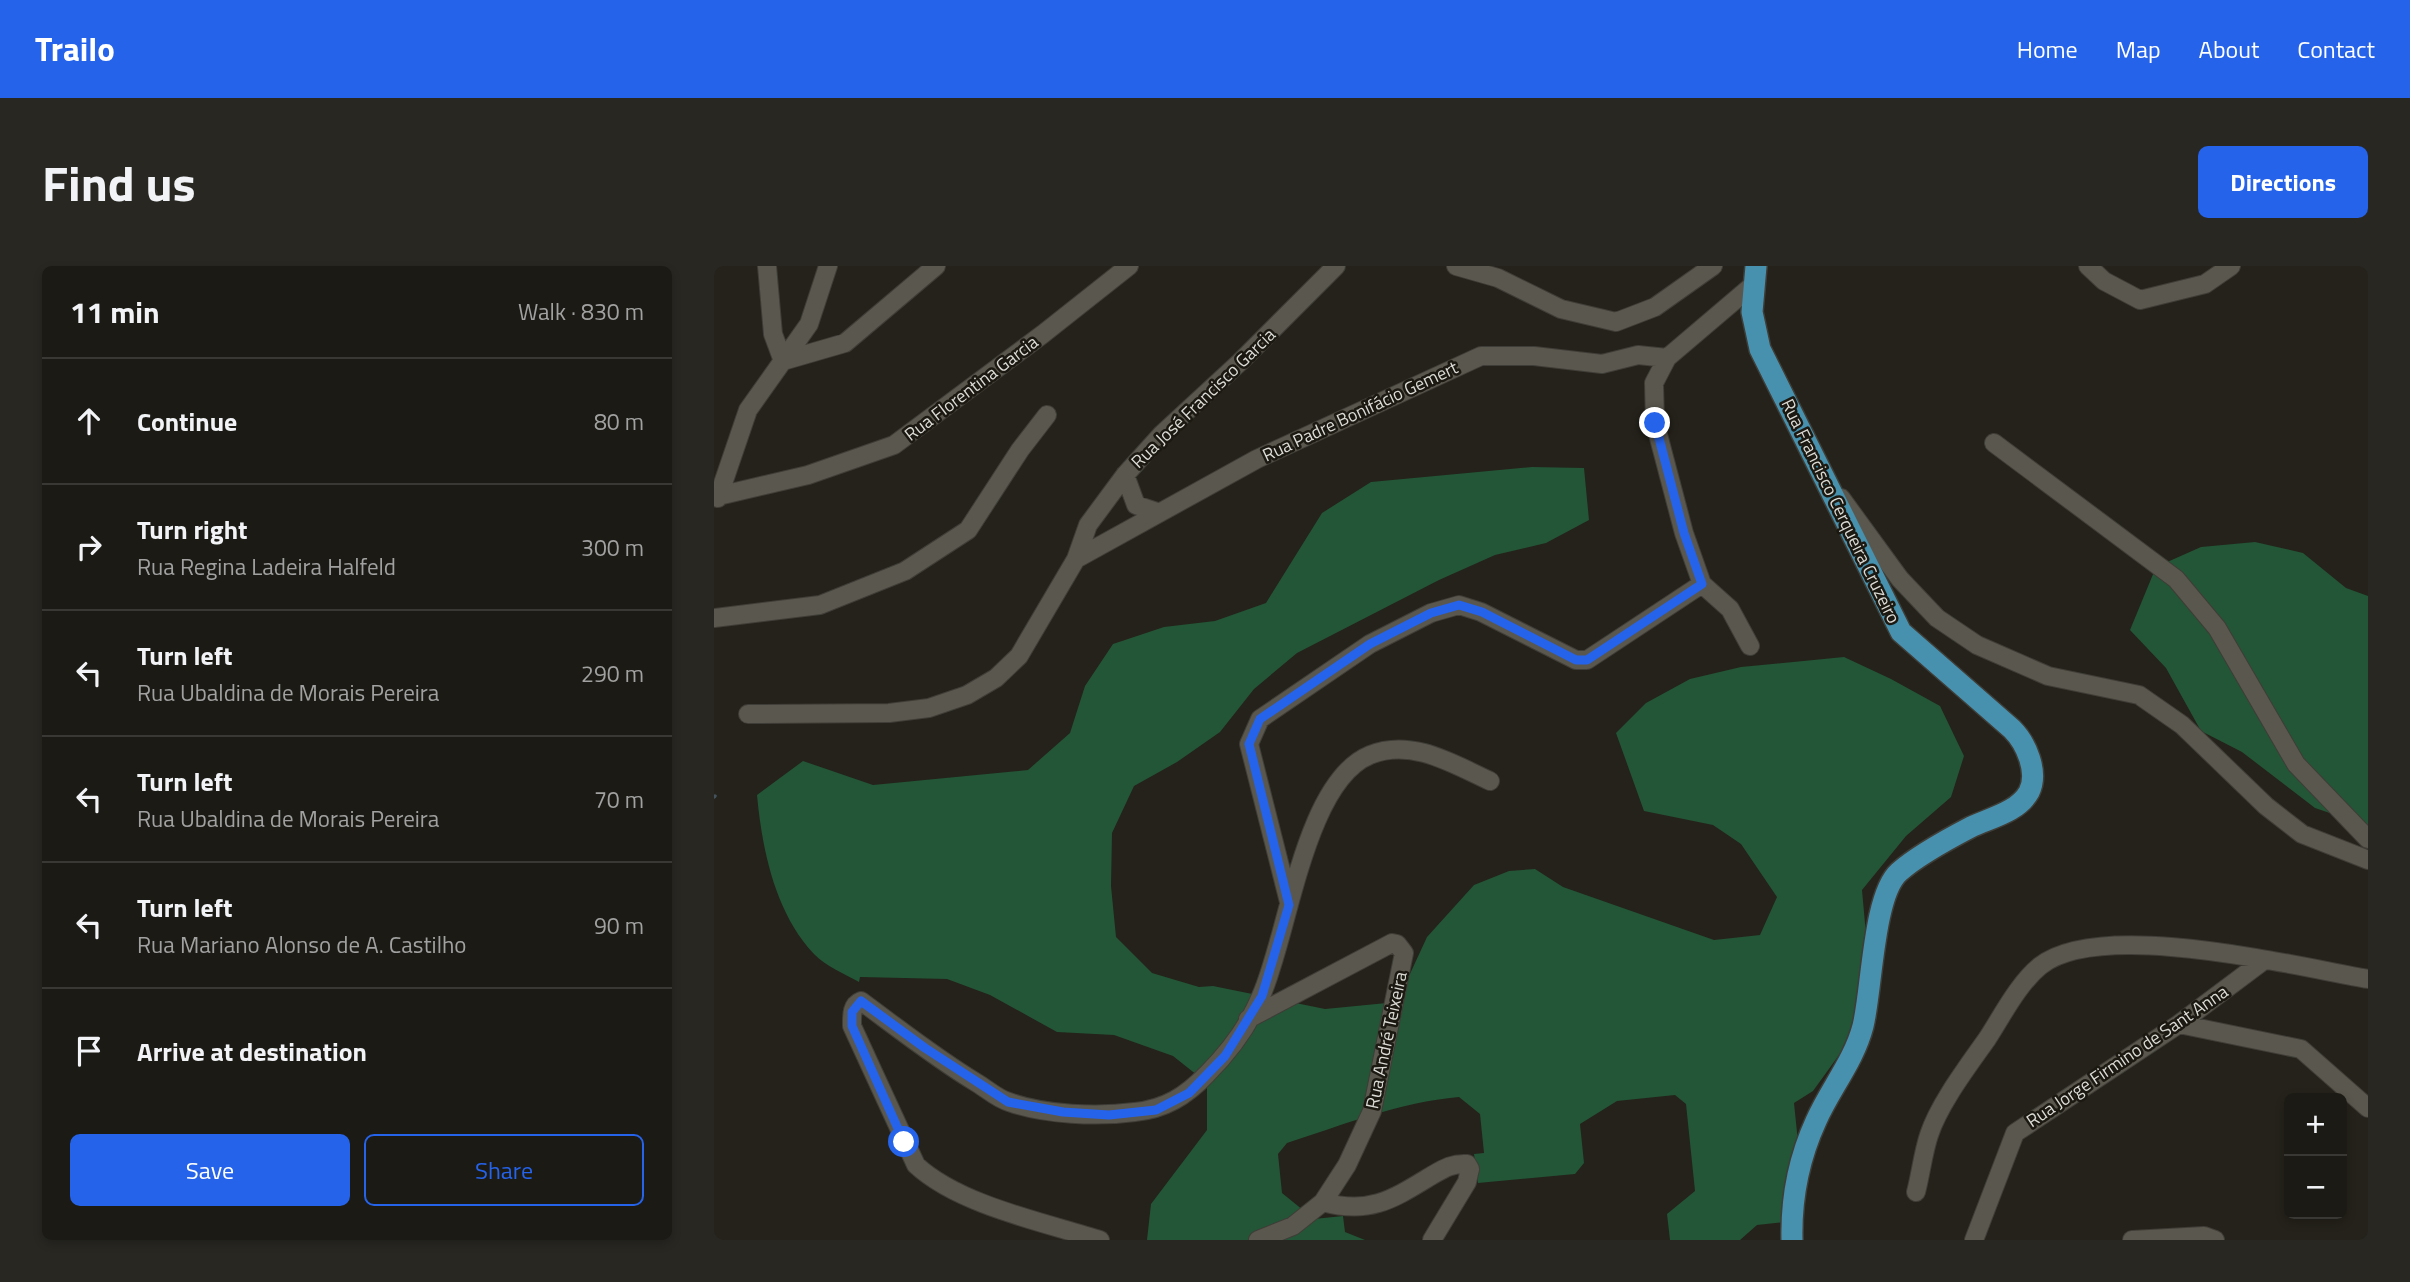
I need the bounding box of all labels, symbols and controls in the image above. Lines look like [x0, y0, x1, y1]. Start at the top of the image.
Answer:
text: Trailo [35, 24, 115, 74]
text: Home [2017, 31, 2078, 67]
text: Map [2116, 31, 2161, 67]
text: About [2199, 31, 2259, 67]
text: Contact [2297, 31, 2375, 67]
text: Find us [42, 145, 196, 220]
button: Directions [2198, 146, 2368, 218]
text: 11 min [70, 289, 160, 335]
text: Walk · 830 m [518, 294, 644, 329]
street label: Rua José Francisco Garcia [1125, 322, 1281, 474]
street label: Rua Florentina Garcia [898, 329, 1044, 447]
street label: Rua Padre Bonifácio Gemert [1258, 353, 1463, 468]
street label: Rua Francisco Cerqueira Cruzeiro [1775, 394, 1907, 628]
icon: ahead [70, 402, 108, 440]
text: Continue [137, 402, 237, 441]
text: 80 m [594, 404, 644, 439]
route end [1639, 407, 1670, 438]
text: Turn right [137, 510, 248, 549]
icon: right [70, 528, 108, 566]
text: 300 m [581, 530, 644, 565]
text: Rua Regina Ladeira Halfeld [137, 549, 396, 584]
text: Turn left [137, 636, 232, 675]
icon: left [70, 654, 108, 692]
text: 290 m [581, 656, 644, 691]
text: Rua Ubaldina de Morais Pereira [137, 675, 439, 710]
text: Turn left [137, 762, 232, 801]
icon: left [70, 780, 108, 818]
text: 70 m [594, 782, 644, 817]
text: Rua Ubaldina de Morais Pereira [137, 801, 439, 836]
text: Turn left [137, 888, 232, 927]
icon: left [70, 906, 108, 944]
text: 90 m [594, 908, 644, 943]
text: Rua Mariano Alonso de A. Castilho [137, 927, 466, 962]
street label: Rua André Teixeira [1358, 969, 1414, 1111]
street label: Rua Jorge Firmino de Sant Anna [2021, 978, 2233, 1134]
icon: arrive [70, 1032, 108, 1070]
text: Arrive at destination [137, 1032, 367, 1071]
map controls [2284, 1093, 2347, 1219]
button: + [2284, 1093, 2347, 1156]
route start [888, 1126, 919, 1157]
button: Save [70, 1134, 350, 1206]
button: Share [364, 1134, 644, 1206]
button: − [2284, 1156, 2347, 1219]

